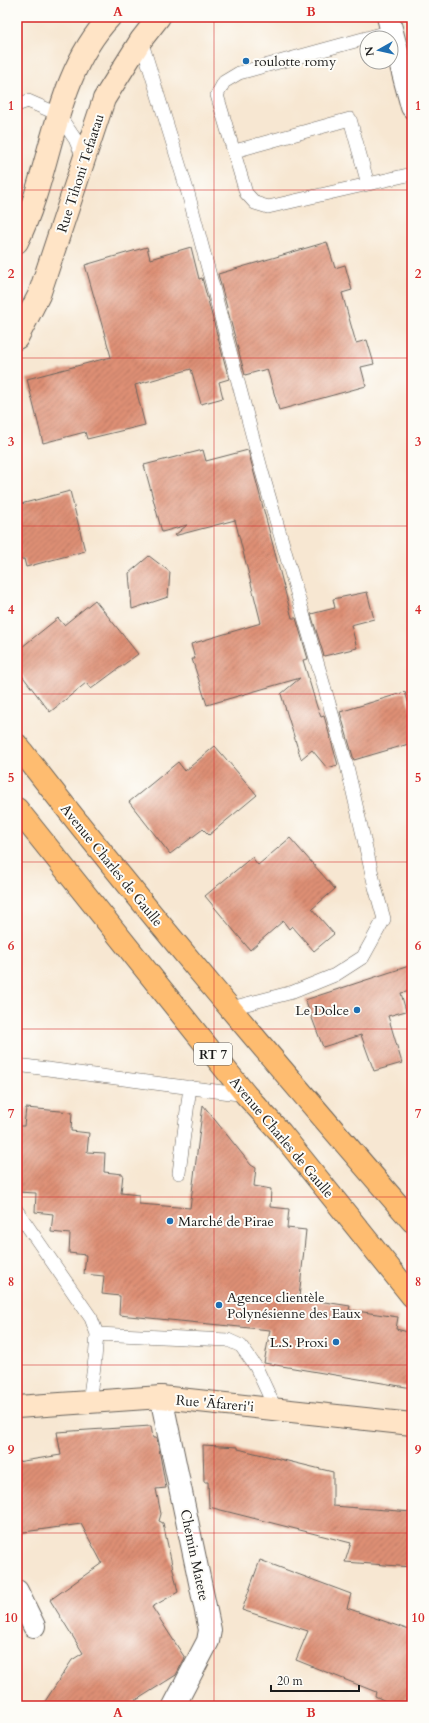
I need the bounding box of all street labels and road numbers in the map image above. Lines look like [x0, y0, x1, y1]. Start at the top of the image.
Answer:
street label: Rue Tihoni Tefaatau [52, 111, 109, 235]
street label: Avenue Charles de Gaulle [56, 800, 167, 931]
road number: RT 7 [194, 1043, 232, 1065]
street label: Avenue Charles de Gaulle [225, 1073, 338, 1202]
street label: Rue 'Āfareri'i [175, 1391, 255, 1416]
street label: Chemin Matete [176, 1508, 213, 1603]

